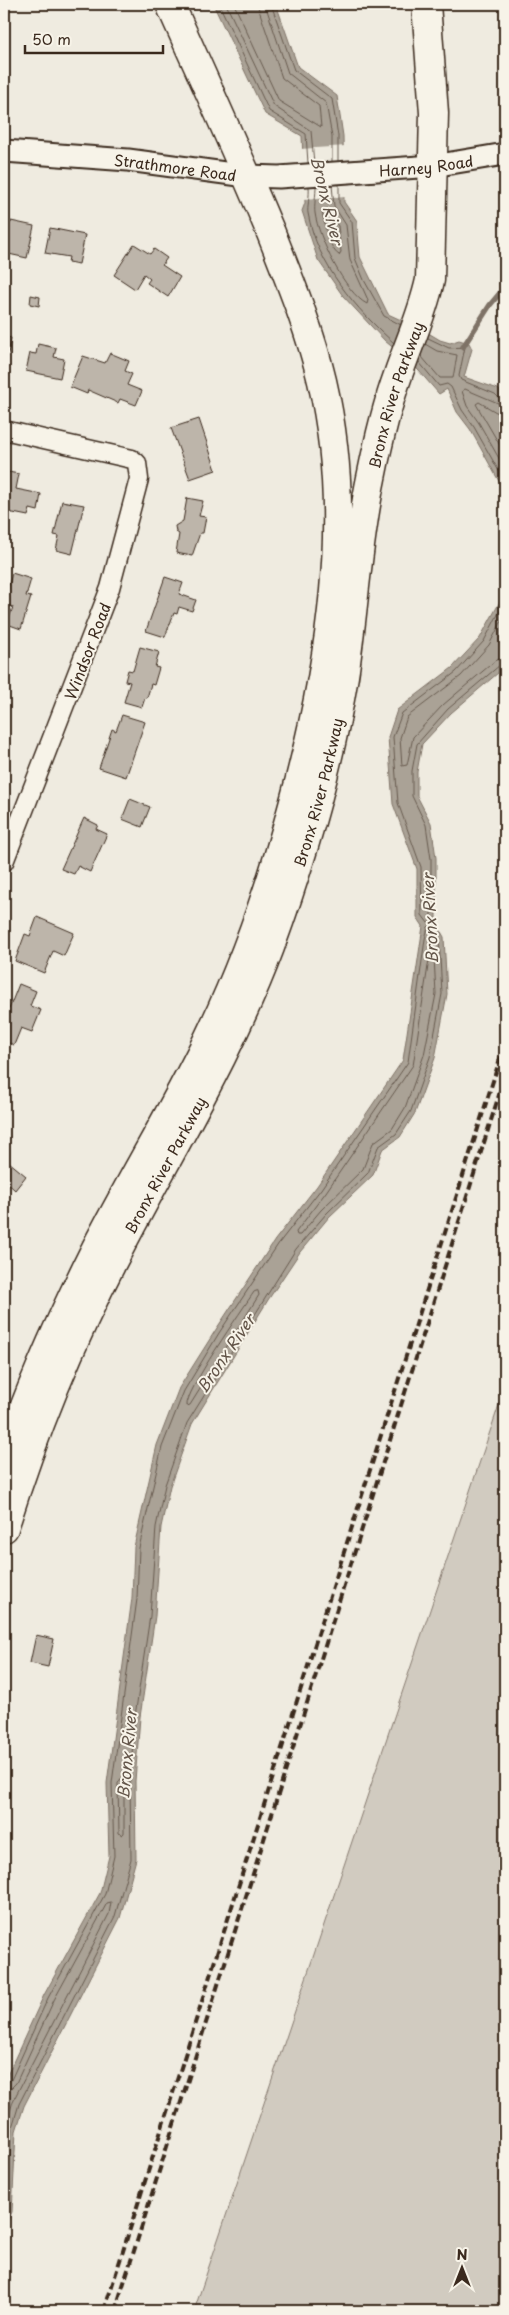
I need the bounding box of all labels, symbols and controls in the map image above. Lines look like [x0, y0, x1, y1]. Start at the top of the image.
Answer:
scale bar [25, 22, 162, 54]
text: 50 m [32, 27, 71, 50]
street label: Strathmore Road [113, 148, 238, 186]
street label: Harney Road [378, 148, 475, 181]
water label: Bronx River [305, 153, 351, 249]
street label: Bronx River Parkway [362, 318, 428, 470]
street label: Windsor Road [58, 599, 116, 703]
street label: Bronx River Parkway [287, 716, 348, 870]
water label: Bronx River [415, 871, 443, 965]
street label: Bronx River Parkway [118, 1092, 211, 1237]
water label: Bronx River [190, 1307, 262, 1397]
water label: Bronx River [110, 1705, 142, 1800]
north arrow [436, 2242, 486, 2292]
text: N [456, 2244, 468, 2265]

